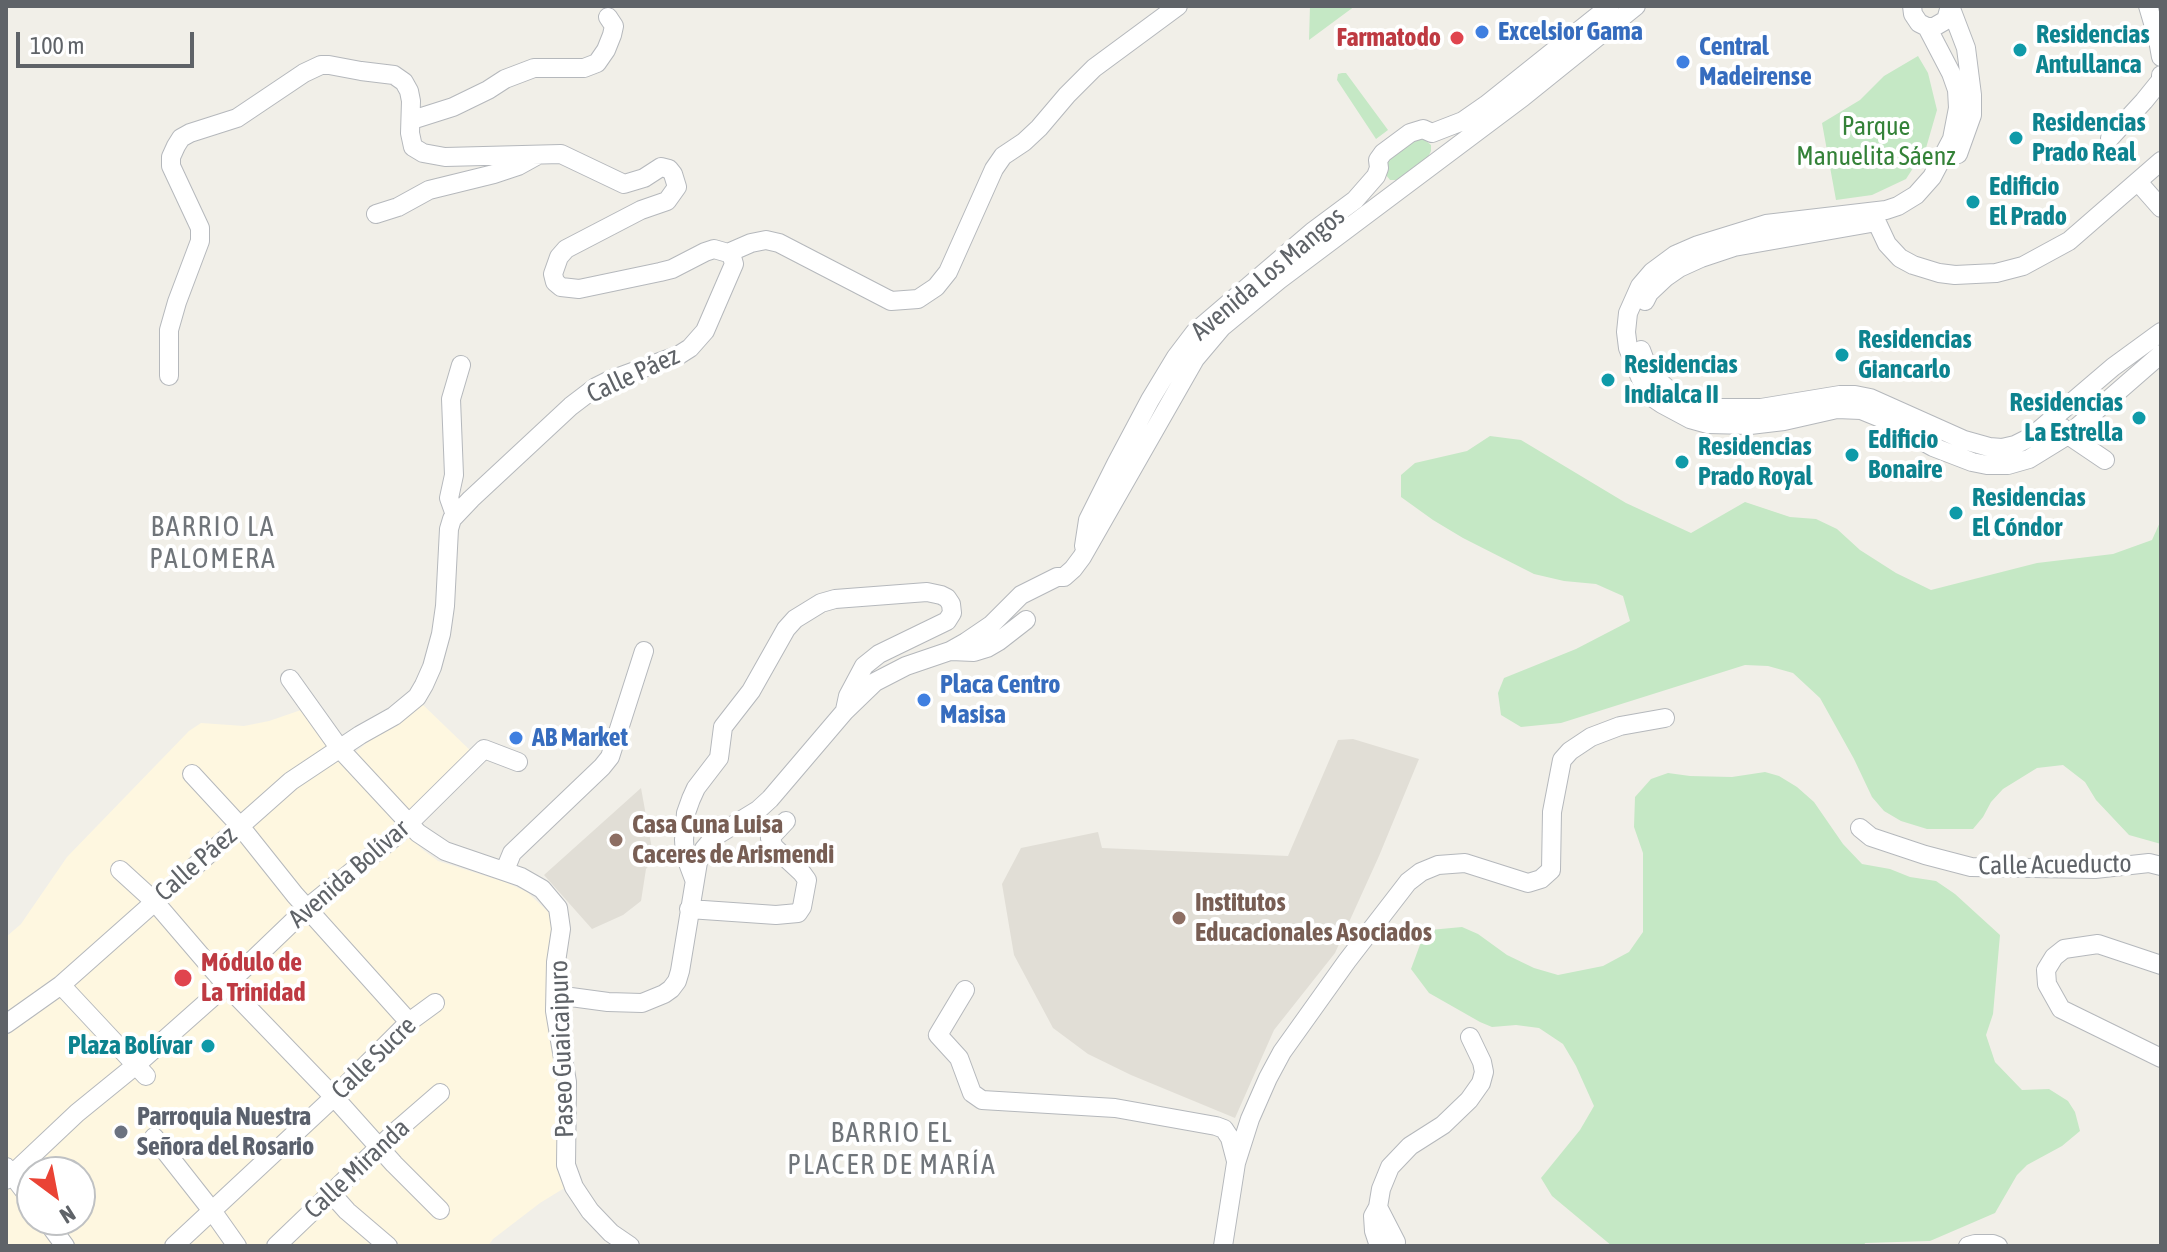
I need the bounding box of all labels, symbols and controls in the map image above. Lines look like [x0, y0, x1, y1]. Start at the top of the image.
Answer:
scale bar [20, 16, 198, 66]
place label: Excelsior Gama [1498, 16, 1643, 48]
place label: Residencias Antullanca [2036, 19, 2150, 80]
place label: Farmatodo [1336, 22, 1441, 54]
marker: Excelsior Gama [1473, 23, 1491, 41]
marker: Farmatodo [1448, 29, 1466, 47]
place label: Central Madeirense [1699, 31, 1812, 92]
text: 100 m [30, 32, 84, 59]
marker: Residencias Antullanca [2011, 41, 2029, 59]
marker: Central Madeirense [1674, 53, 1692, 71]
place label: Residencias Prado Real [2032, 107, 2146, 168]
park label: Parque Manuelita Sáenz [1796, 111, 1956, 172]
marker: Residencias Prado Real [2007, 129, 2025, 147]
place label: Edificio El Prado [1989, 171, 2067, 232]
marker: Edificio El Prado [1964, 193, 1982, 211]
street label: Avenida Los Mangos [1185, 201, 1351, 347]
place label: Residencias Giancarlo [1858, 324, 1972, 386]
street label: Calle Páez [582, 340, 684, 410]
marker: Residencias Giancarlo [1833, 346, 1851, 364]
place label: Residencias Indialca II [1624, 349, 1738, 410]
marker: Residencias Indialca II [1599, 371, 1617, 389]
place label: Residencias La Estrella [2009, 387, 2123, 448]
marker: Residencias La Estrella [2130, 409, 2148, 427]
place label: Edificio Bonaire [1868, 424, 1943, 486]
place label: Residencias Prado Royal [1698, 431, 1812, 492]
marker: Edificio Bonaire [1843, 446, 1861, 464]
marker: Residencias Prado Royal [1673, 453, 1691, 471]
place label: Residencias El Cóndor [1972, 482, 2086, 544]
marker: Residencias El Cóndor [1947, 504, 1965, 522]
district label: BARRIO LA PALOMERA [149, 510, 277, 576]
place label: Placa Centro Masisa [940, 669, 1060, 730]
marker: Placa Centro Masisa [915, 691, 933, 709]
place label: AB Market [532, 722, 628, 754]
marker: AB Market [507, 729, 525, 747]
place label: Casa Cuna Luisa Caceres de Arismendi [632, 809, 834, 870]
street label: Avenida Bolívar [282, 813, 416, 935]
street label: Calle Páez [149, 820, 243, 908]
marker: Casa Cuna Luisa Caceres de Arismendi [607, 831, 625, 849]
street label: Calle Acueducto [1978, 848, 2132, 882]
place label: Institutos Educacionales Asociados [1195, 887, 1432, 948]
marker: Institutos Educacionales Asociados [1170, 909, 1188, 927]
place label: Módulo de La Trinidad [201, 947, 306, 1008]
street label: Paseo Guaicaipuro [543, 960, 581, 1138]
marker: Módulo de La Trinidad [172, 967, 194, 989]
street label: Calle Sucre [325, 1010, 423, 1106]
place label: Plaza Bolívar [68, 1030, 192, 1062]
marker: Plaza Bolívar [199, 1037, 217, 1055]
place label: Parroquia Nuestra Señora del Rosario [137, 1101, 314, 1162]
street label: Calle Miranda [298, 1112, 416, 1226]
district label: BARRIO EL PLACER DE MARÍA [787, 1116, 997, 1182]
marker: Parroquia Nuestra Señora del Rosario [112, 1123, 130, 1141]
north arrow [16, 1156, 96, 1236]
text: N [55, 1200, 80, 1229]

